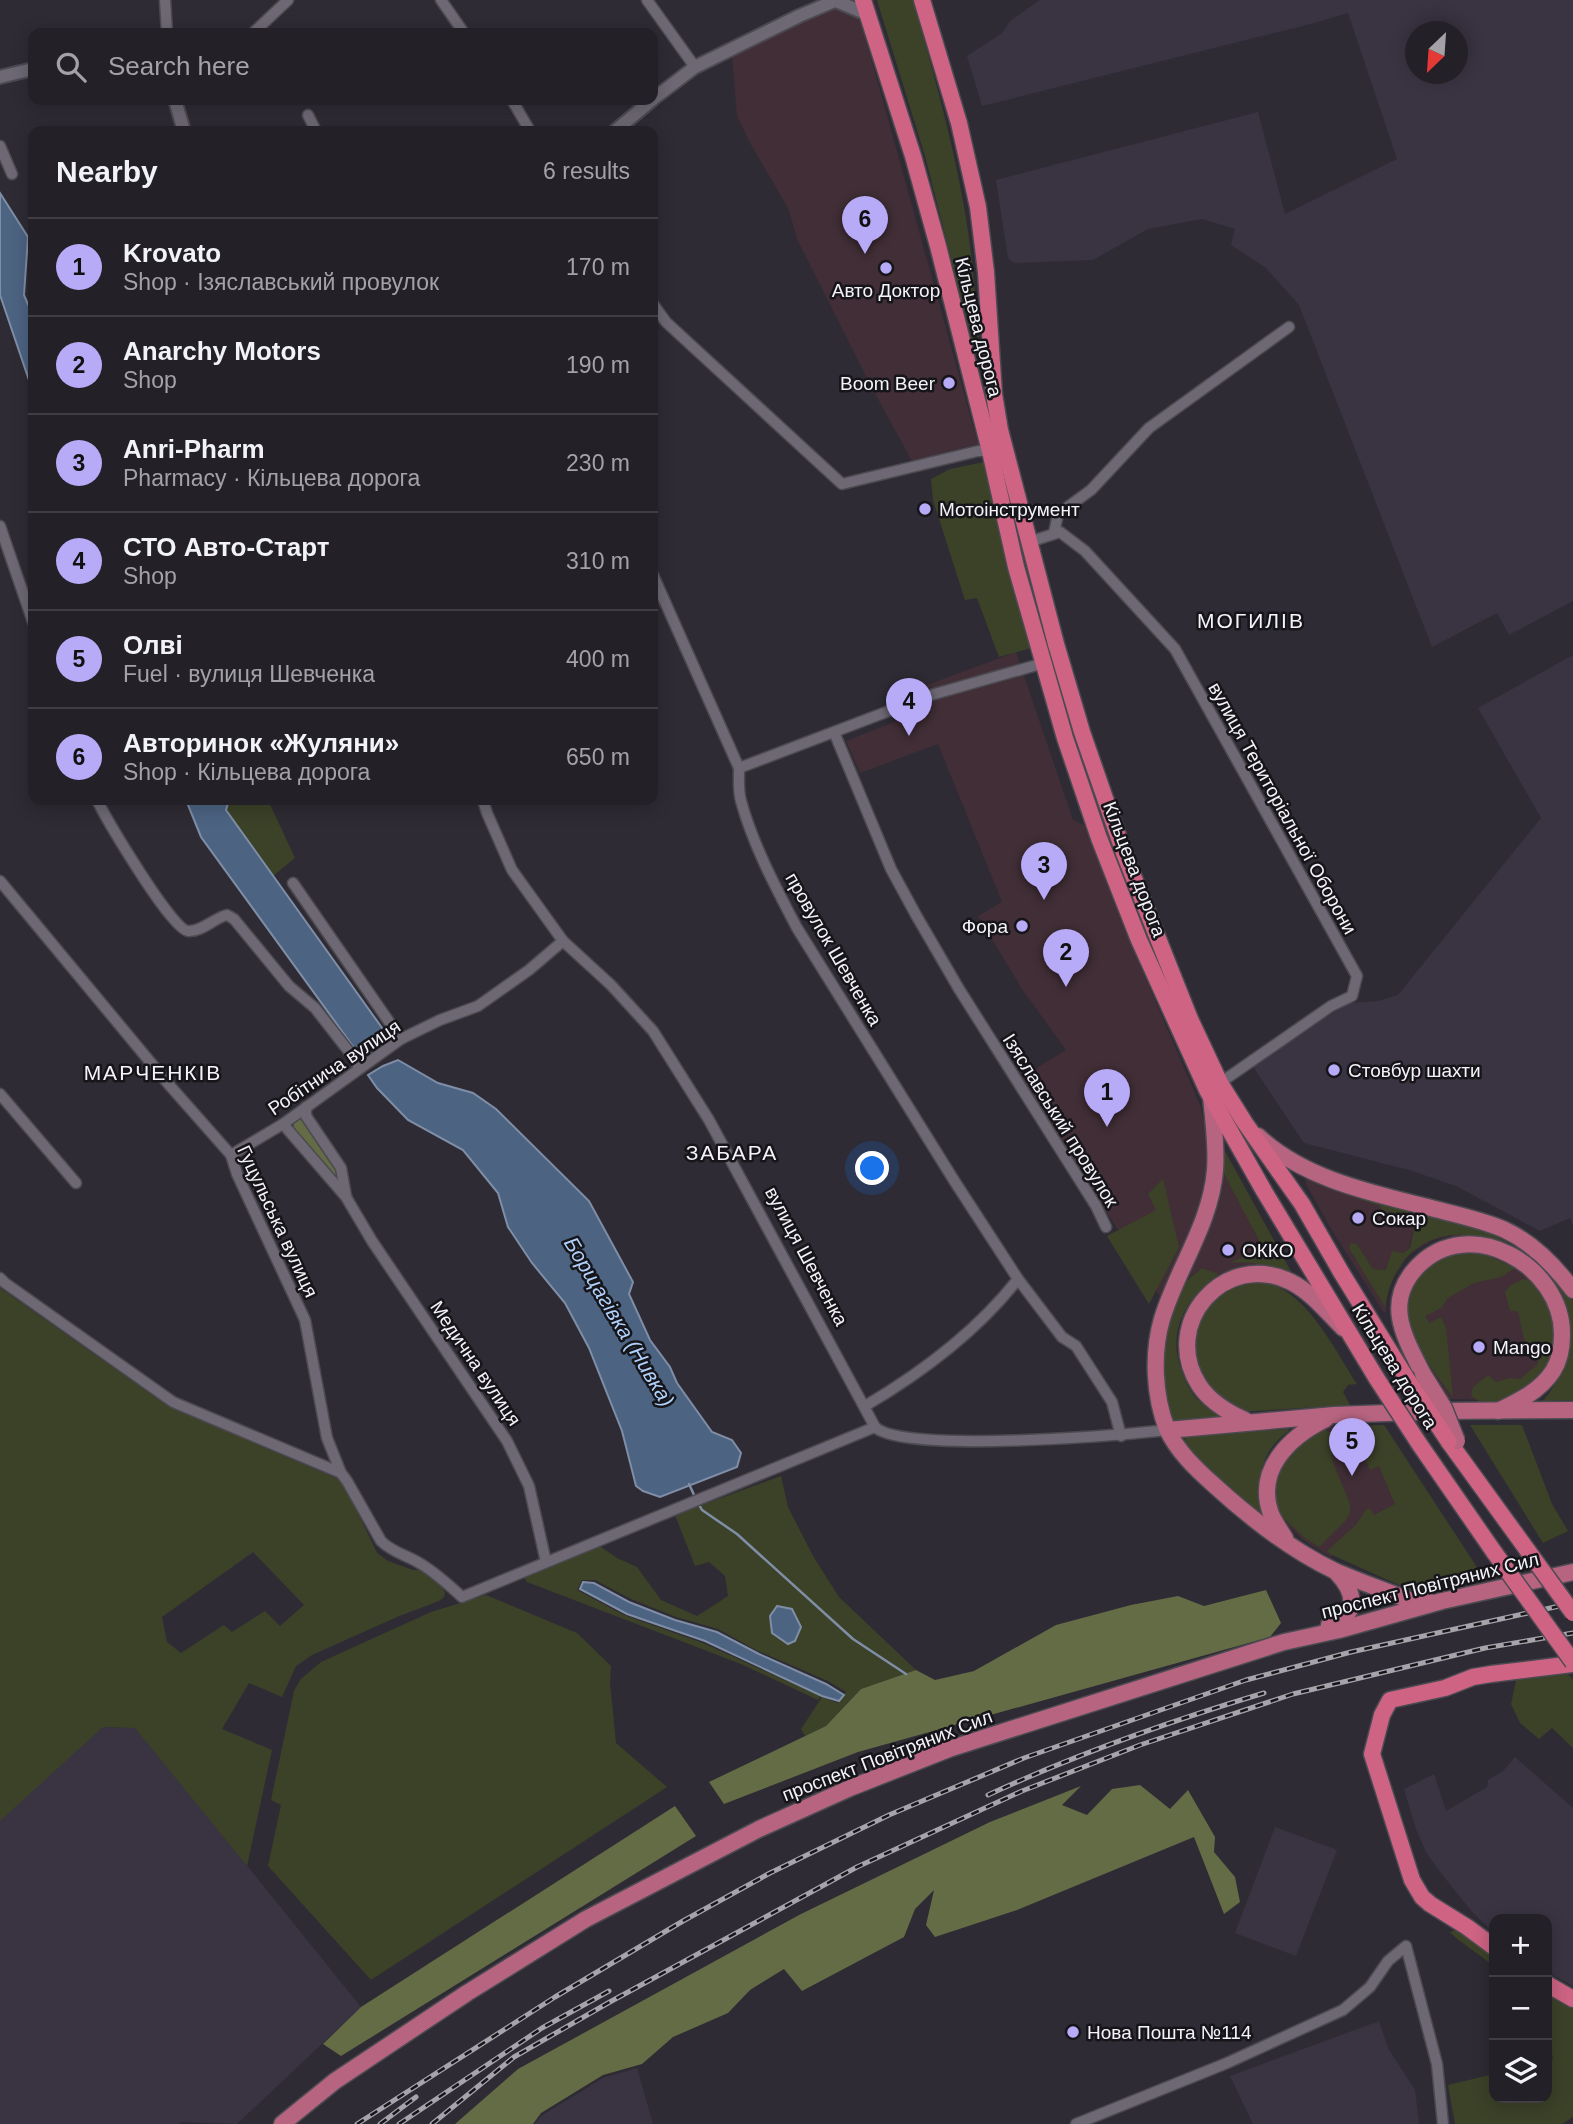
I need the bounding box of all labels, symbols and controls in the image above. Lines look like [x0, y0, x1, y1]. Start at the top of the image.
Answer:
north arrow [1405, 21, 1468, 84]
search box [28, 28, 658, 105]
icon: search [52, 48, 90, 86]
text: Search here [108, 51, 250, 81]
text: Nearby [56, 155, 158, 188]
text: 6 results [543, 158, 630, 184]
pin: 6 [842, 196, 888, 254]
text: Krovato [123, 238, 221, 268]
text: 1 [73, 254, 85, 280]
text: 170 m [566, 254, 630, 280]
street label: Кільцева дорога [951, 255, 1006, 400]
marker: Авто Доктор [878, 260, 894, 276]
text: Shop · Ізяславський провулок [123, 269, 439, 295]
place label: Авто Доктор [832, 280, 940, 301]
text: Anarchy Motors [123, 336, 321, 366]
text: 2 [73, 352, 85, 378]
text: 190 m [566, 352, 630, 378]
text: Shop [123, 367, 177, 393]
place label: Boom Beer [840, 373, 936, 394]
marker: Boom Beer [941, 375, 957, 391]
text: Anri-Pharm [123, 434, 265, 464]
text: 3 [73, 450, 85, 476]
text: 230 m [566, 450, 630, 476]
text: Pharmacy · Кільцева дорога [123, 465, 420, 491]
place label: Мотоінструмент [939, 499, 1080, 520]
marker: Мотоінструмент [917, 501, 933, 517]
text: СТО Авто-Старт [123, 532, 329, 562]
text: 4 [73, 548, 85, 574]
text: 310 m [566, 548, 630, 574]
text: Shop [123, 563, 177, 589]
district label: МОГИЛІВ [1197, 609, 1305, 632]
text: Олві [123, 630, 183, 660]
text: 5 [73, 646, 85, 672]
text: 400 m [566, 646, 630, 672]
text: Fuel · вулиця Шевченка [123, 661, 375, 687]
pin: 4 [886, 678, 932, 736]
street label: вулиця Територіальної Оборони [1204, 679, 1361, 938]
text: Авторинок «Жуляни» [123, 728, 399, 758]
text: 6 [73, 744, 85, 770]
text: 650 m [566, 744, 630, 770]
text: Shop · Кільцева дорога [123, 759, 370, 785]
street label: Кільцева дорога [1099, 799, 1170, 940]
pin: 3 [1021, 842, 1067, 900]
street label: провулок Шевченка [781, 869, 886, 1030]
place label: Фора [962, 916, 1008, 937]
marker: Фора [1014, 918, 1030, 934]
pin: 2 [1043, 929, 1089, 987]
street label: Робітнича вулиця [264, 1015, 404, 1119]
street label: Ізяславський провулок [999, 1030, 1123, 1211]
place label: Стовбур шахти [1348, 1060, 1481, 1081]
district label: МАРЧЕНКІВ [84, 1061, 222, 1084]
marker: Стовбур шахти [1326, 1062, 1342, 1078]
pin: 1 [1084, 1069, 1130, 1127]
district label: ЗАБАРА [686, 1141, 778, 1164]
street label: Гуцульська вулиця [233, 1142, 322, 1300]
your location [855, 1151, 889, 1185]
street label: вулиця Шевченка [761, 1183, 852, 1330]
place label: Сокар [1372, 1208, 1426, 1229]
marker: Сокар [1350, 1210, 1366, 1226]
water label: Борщагівка (Нивка) [560, 1233, 679, 1411]
place label: ОККО [1242, 1240, 1293, 1261]
marker: ОККО [1220, 1242, 1236, 1258]
street label: Медична вулиця [426, 1297, 525, 1430]
street label: Кільцева дорога [1348, 1300, 1442, 1433]
place label: Mango [1493, 1337, 1551, 1358]
marker: Mango [1471, 1339, 1487, 1355]
pin: 5 [1329, 1418, 1375, 1476]
street label: проспект Повітряних Сил [1319, 1548, 1541, 1623]
street label: проспект Повітряних Сил [779, 1706, 995, 1805]
map controls [1489, 1914, 1552, 2103]
button: + [1489, 1914, 1552, 1977]
button: − [1489, 1977, 1552, 2040]
place label: Нова Пошта №114 [1087, 2022, 1252, 2043]
marker: Нова Пошта №114 [1065, 2024, 1081, 2040]
button: layers [1489, 2040, 1552, 2103]

